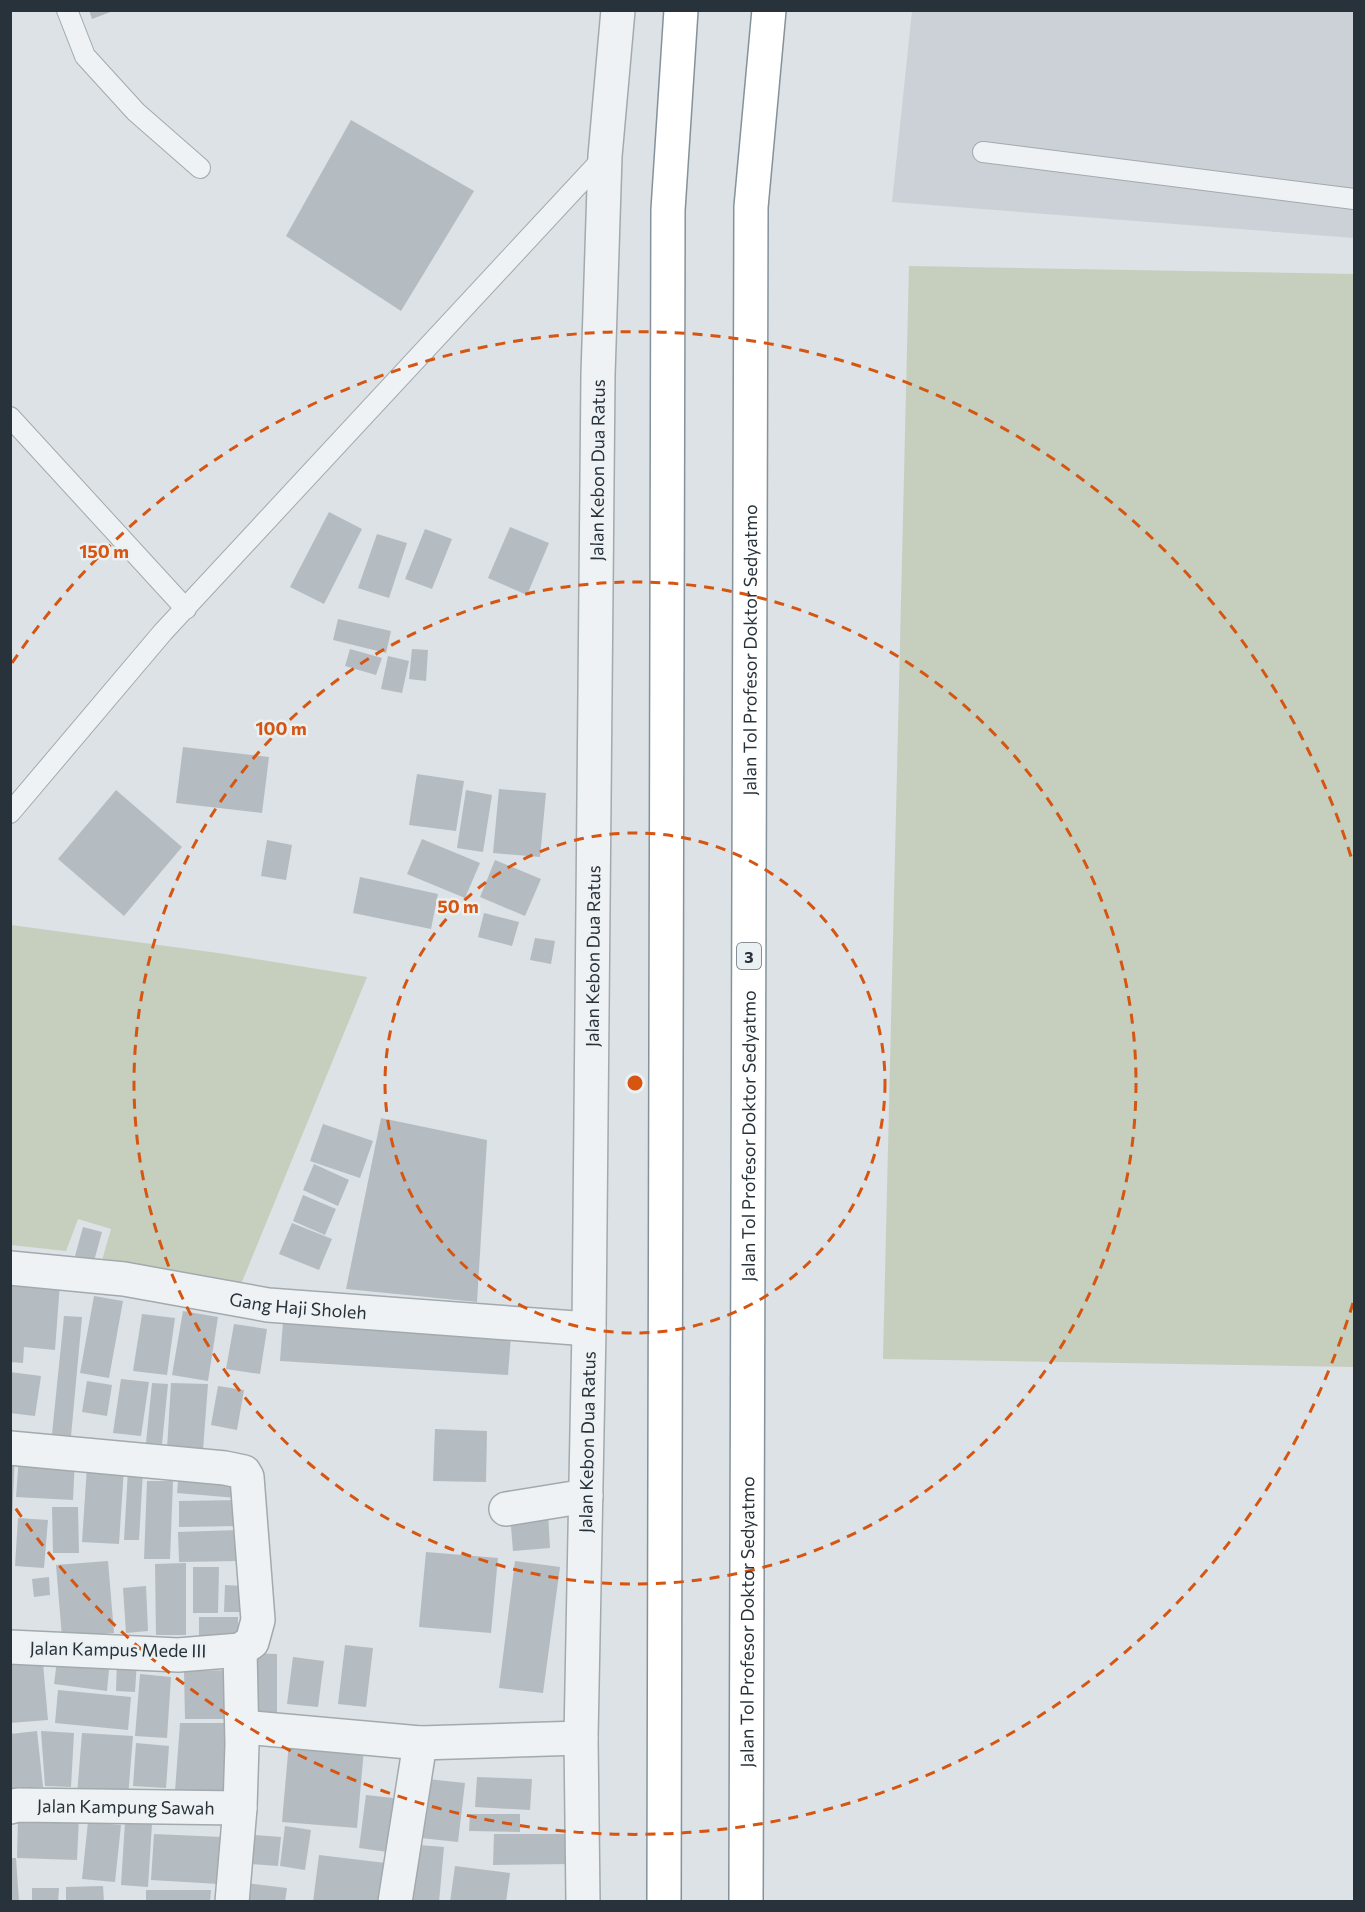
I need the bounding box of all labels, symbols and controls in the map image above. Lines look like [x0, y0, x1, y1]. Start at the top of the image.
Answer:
street label: Jalan Kebon Dua Ratus [585, 379, 609, 561]
street label: Jalan Tol Profesor Doktor Sedyatmo [738, 504, 761, 796]
text: 150 m [79, 540, 129, 562]
text: 100 m [255, 717, 307, 739]
street label: Jalan Kebon Dua Ratus [581, 865, 604, 1047]
text: 50 m [437, 895, 479, 917]
road number: 3 [737, 943, 761, 969]
street label: Jalan Tol Profesor Doktor Sedyatmo [737, 990, 760, 1282]
centre of rings [625, 1073, 645, 1093]
street label: Gang Haji Sholeh [228, 1287, 368, 1323]
street label: Jalan Kebon Dua Ratus [574, 1351, 600, 1533]
street label: Jalan Tol Profesor Doktor Sedyatmo [735, 1476, 758, 1768]
street label: Jalan Kampus Mede III [29, 1636, 207, 1662]
street label: Jalan Kampung Sawah [37, 1794, 215, 1819]

